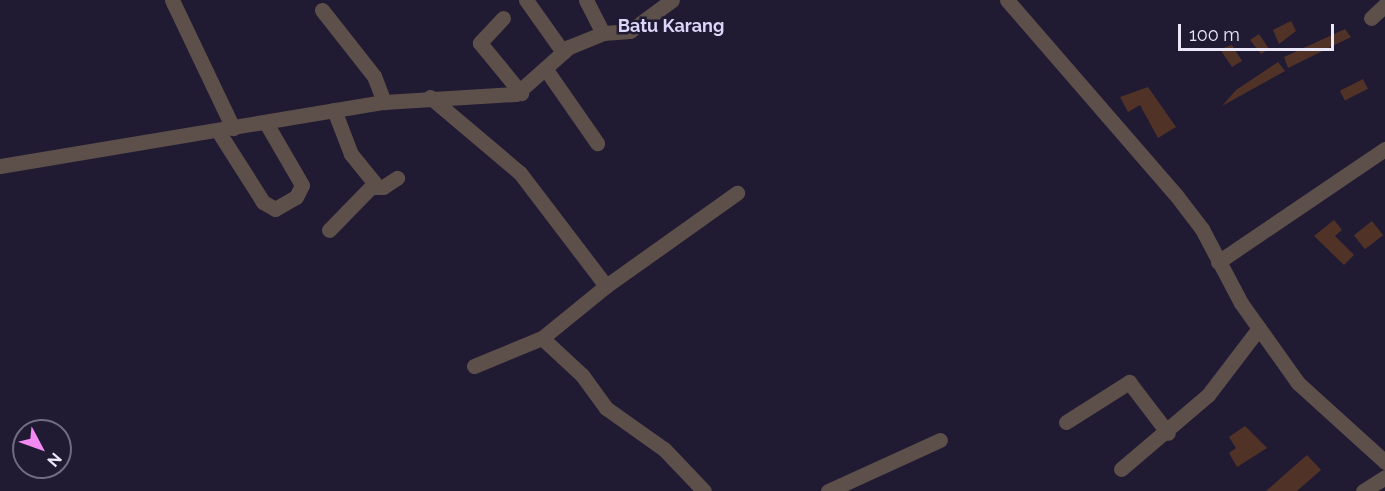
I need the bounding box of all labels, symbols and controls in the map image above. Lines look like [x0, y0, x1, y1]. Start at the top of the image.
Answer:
scale bar [1181, 12, 1337, 50]
district label: Batu Karang [618, 15, 724, 37]
text: 100 m [1189, 24, 1240, 45]
north arrow [12, 419, 72, 479]
text: N [43, 449, 66, 471]

